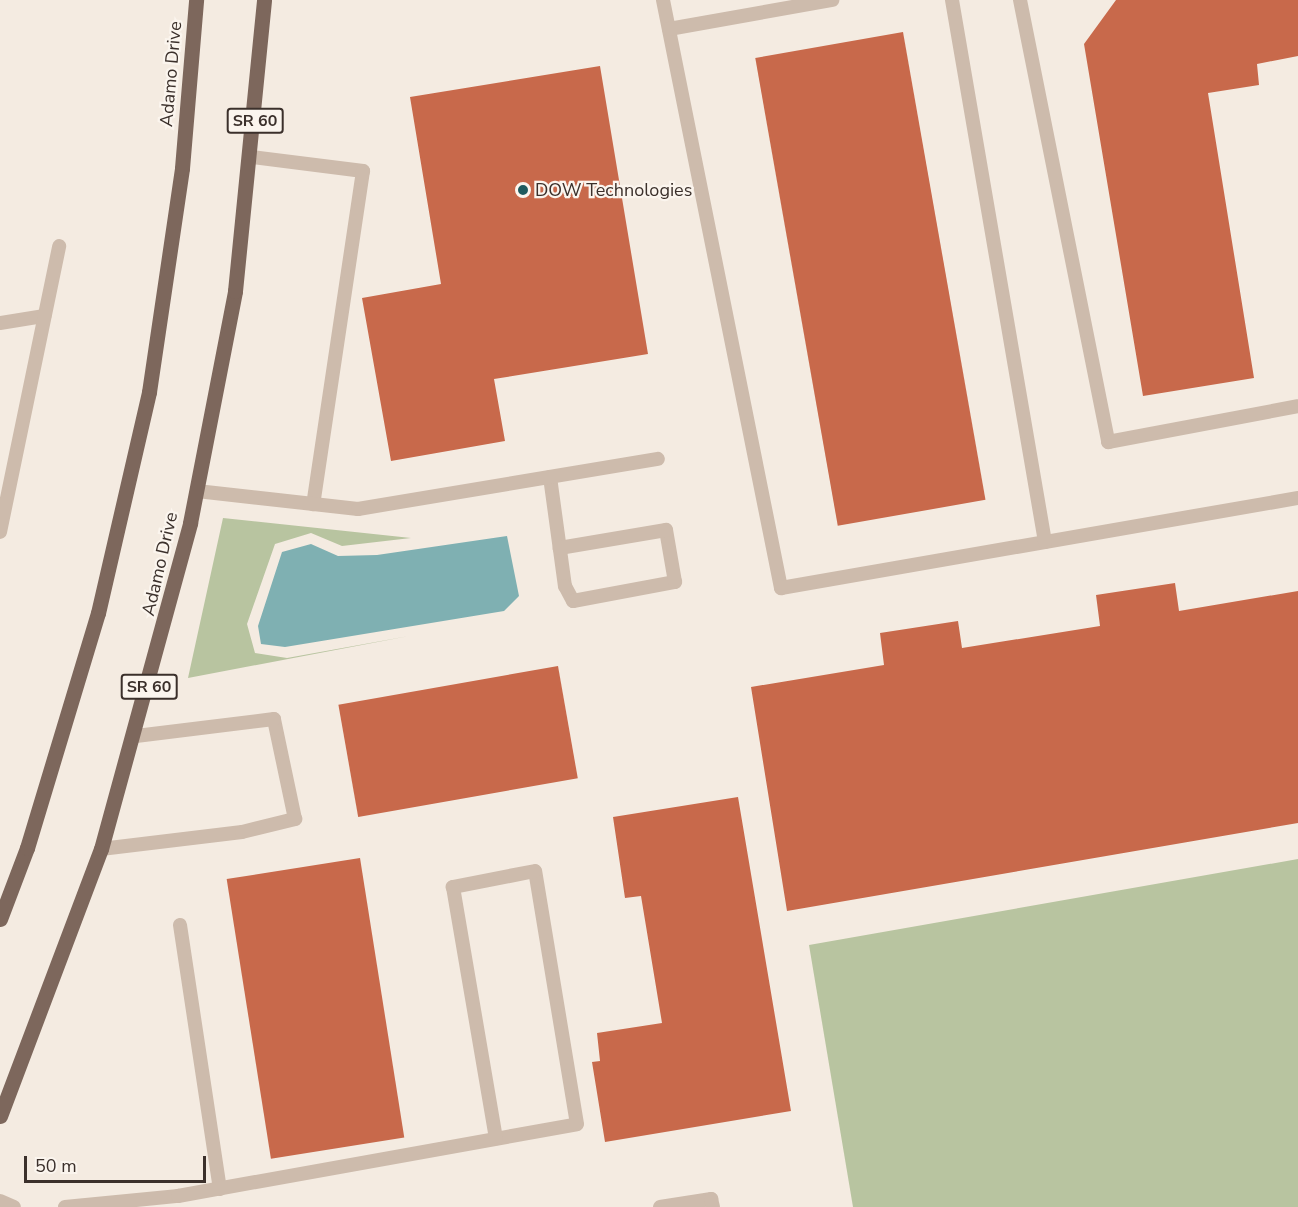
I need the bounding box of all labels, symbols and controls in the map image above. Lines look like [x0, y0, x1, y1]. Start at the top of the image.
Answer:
street label: Adamo Drive [156, 20, 186, 128]
road number: SR 60 [226, 108, 284, 134]
place label: DOW Technologies [535, 179, 692, 201]
marker: DOW Technologies [516, 183, 530, 197]
street label: Adamo Drive [138, 510, 182, 618]
road number: SR 60 [120, 674, 178, 700]
scale bar [27, 1144, 208, 1182]
text: 50 m [35, 1154, 77, 1178]

